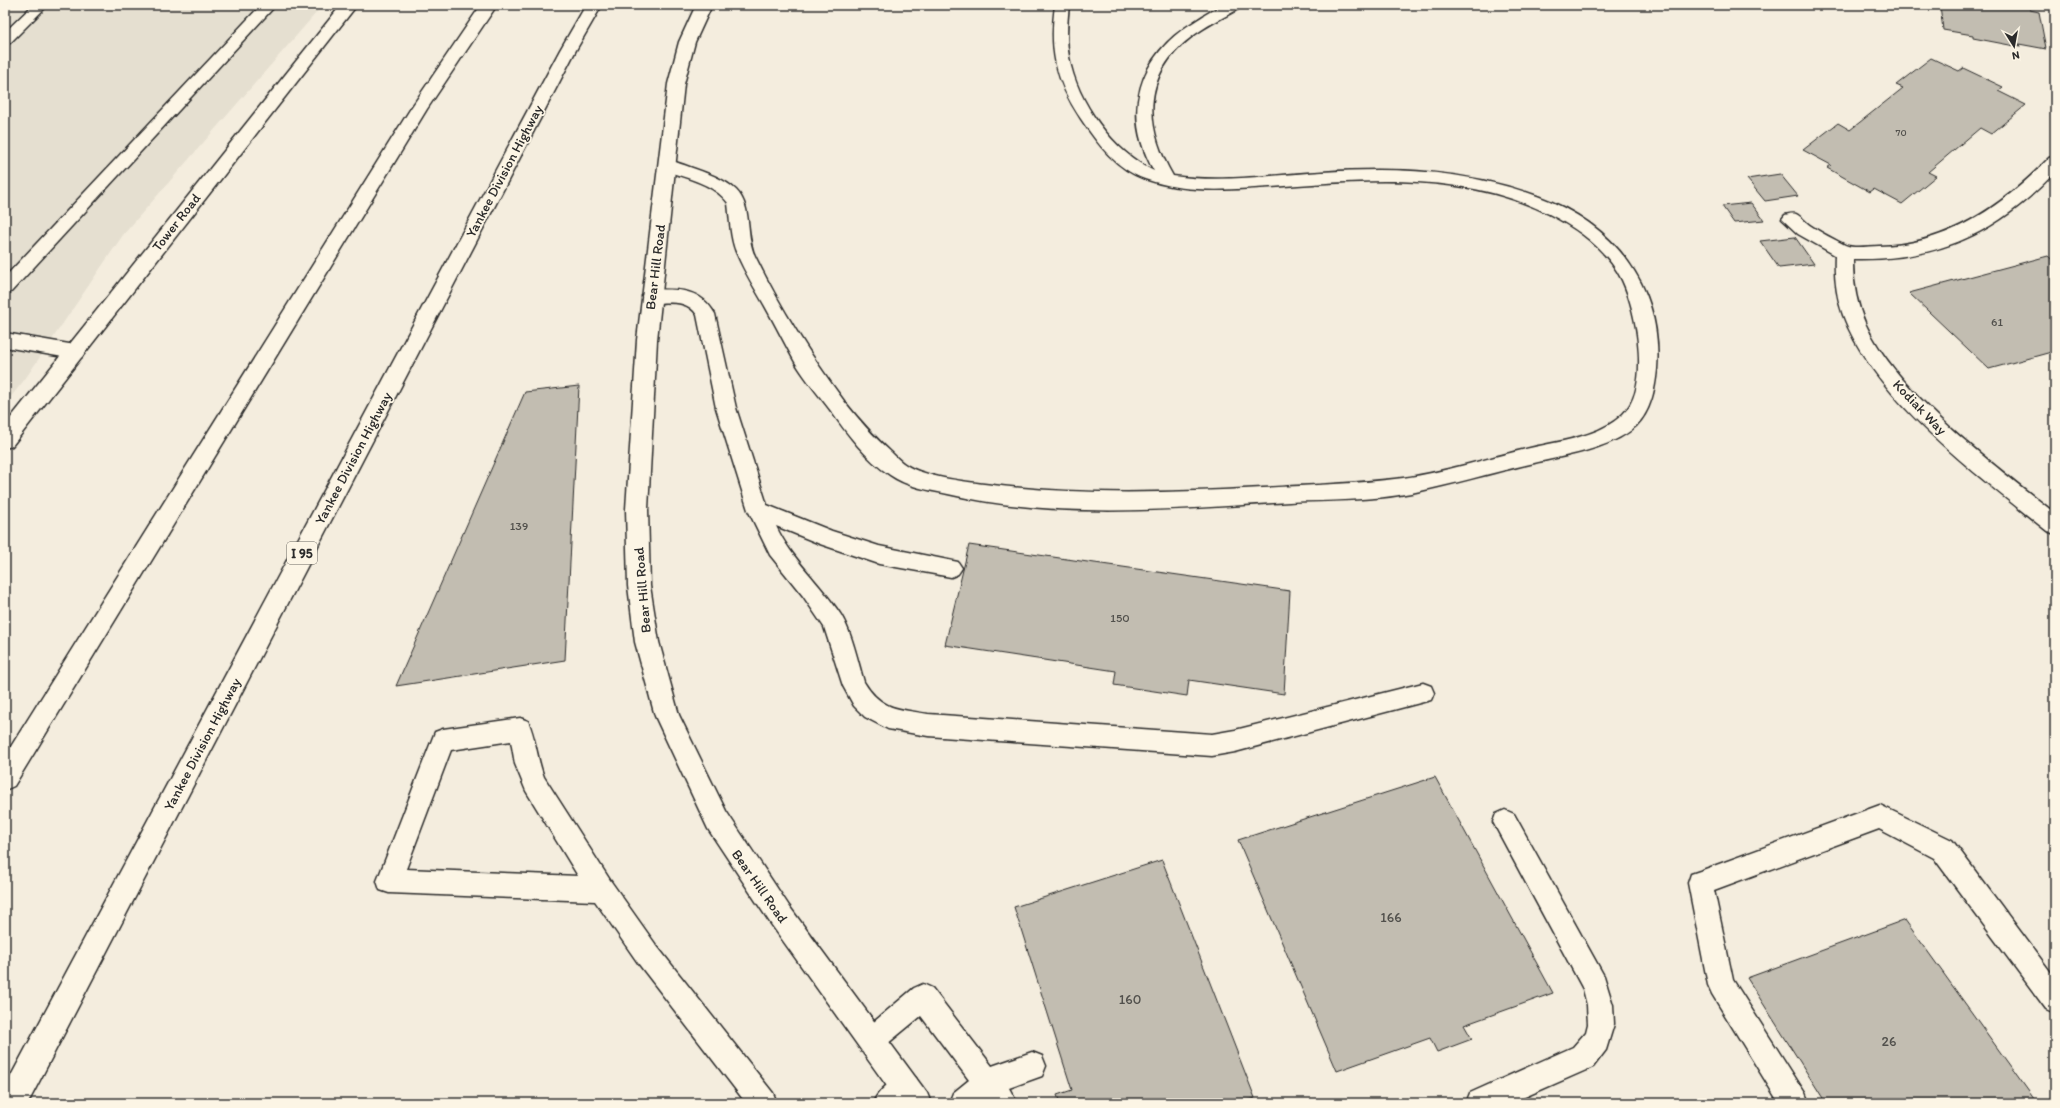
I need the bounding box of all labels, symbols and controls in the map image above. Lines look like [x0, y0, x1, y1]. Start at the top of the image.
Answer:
north arrow [1994, 26, 2034, 66]
text: N [2011, 48, 2021, 62]
street label: Yankee Division Highway [462, 102, 547, 240]
house number: 70 [1895, 126, 1907, 139]
street label: Tower Road [148, 190, 205, 255]
street label: Bear Hill Road [642, 223, 669, 311]
house number: 61 [1991, 315, 2003, 329]
street label: Kodiak Way [1889, 376, 1950, 439]
street label: Yankee Division Highway [311, 389, 396, 527]
house number: 139 [510, 519, 528, 533]
road number: I 95 [287, 542, 317, 564]
street label: Bear Hill Road [630, 546, 655, 634]
house number: 150 [1110, 611, 1130, 625]
street label: Yankee Division Highway [160, 675, 245, 813]
street label: Bear Hill Road [728, 846, 791, 927]
house number: 166 [1380, 909, 1402, 926]
house number: 160 [1119, 991, 1141, 1008]
house number: 26 [1882, 1033, 1896, 1050]

